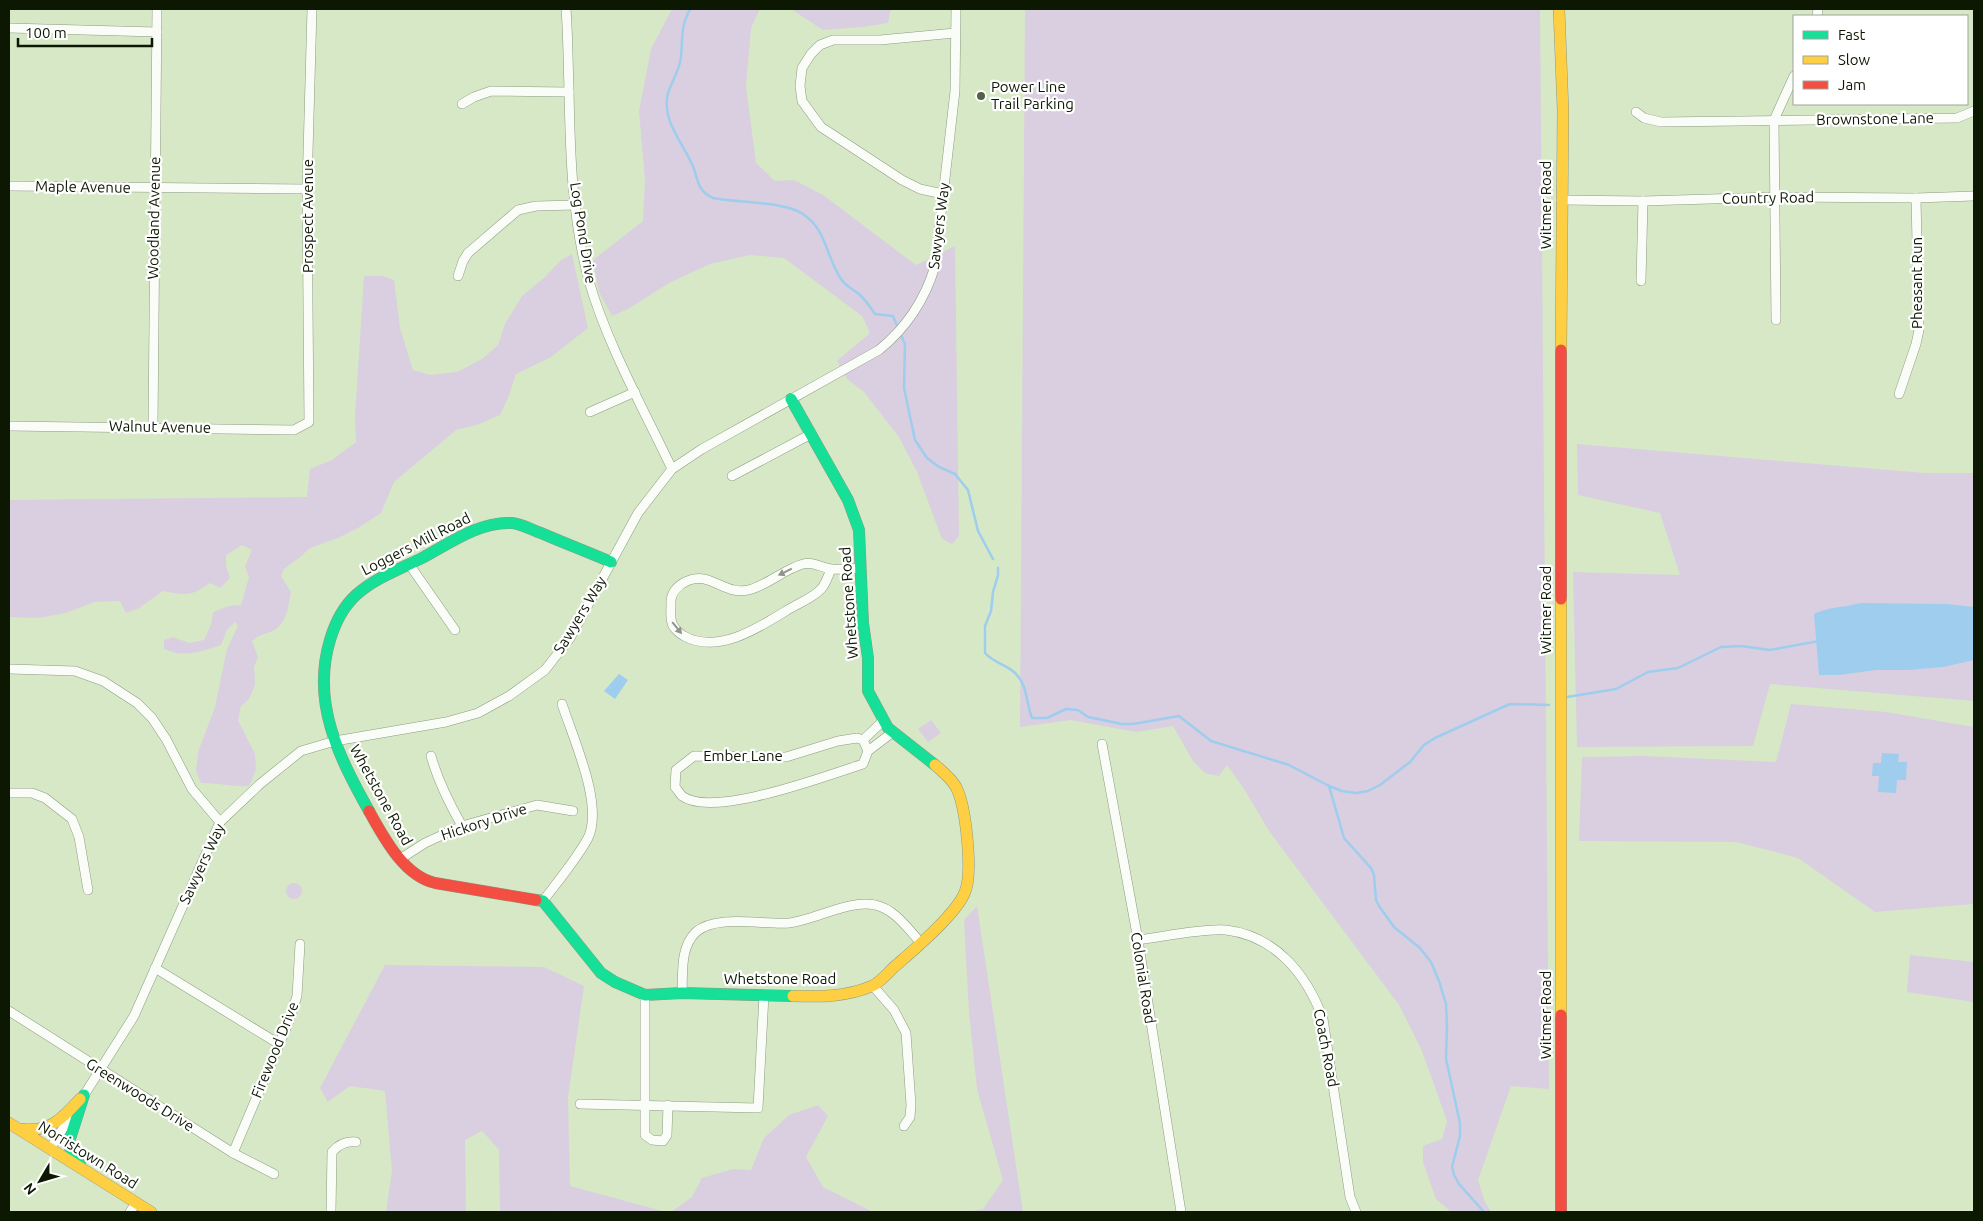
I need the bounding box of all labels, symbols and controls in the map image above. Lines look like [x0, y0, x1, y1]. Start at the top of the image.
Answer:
scale bar [18, 15, 151, 47]
legend [1793, 15, 1968, 105]
text: 100 m [25, 24, 67, 41]
text: Fast [1838, 26, 1866, 43]
text: Slow [1838, 51, 1871, 68]
text: Jam [1838, 76, 1866, 93]
place label: Power Line Trail Parking [991, 78, 1074, 112]
marker: Power Line Trail Parking [975, 90, 987, 102]
street label: Brownstone Lane [1816, 109, 1934, 128]
street label: Woodland Avenue [144, 156, 163, 280]
street label: Prospect Avenue [299, 159, 316, 273]
street label: Witmer Road [1537, 161, 1554, 249]
street label: Maple Avenue [35, 177, 131, 196]
street label: Log Pond Drive [567, 181, 600, 285]
street label: Sawyers Way [925, 182, 952, 270]
street label: Country Road [1722, 188, 1814, 207]
street label: Pheasant Run [1908, 237, 1925, 329]
street label: Walnut Avenue [109, 417, 211, 436]
street label: Loggers Mill Road [358, 509, 473, 578]
street label: Whetstone Road [836, 546, 861, 660]
street label: Witmer Road [1537, 566, 1554, 654]
one-way arrow [778, 568, 792, 576]
street label: Sawyers Way [550, 573, 609, 656]
one-way arrow [672, 622, 682, 635]
street label: Whetstone Road [347, 741, 416, 848]
street label: Ember Lane [703, 747, 783, 764]
street label: Hickory Drive [439, 800, 529, 843]
street label: Sawyers Way [175, 821, 228, 907]
street label: Colonial Road [1128, 931, 1159, 1025]
street label: Whetstone Road [724, 970, 836, 987]
street label: Witmer Road [1537, 971, 1554, 1059]
street label: Firewood Drive [247, 999, 302, 1100]
street label: Coach Road [1311, 1007, 1342, 1088]
street label: Greenwoods Drive [83, 1054, 197, 1135]
street label: Norristown Road [35, 1117, 141, 1192]
north arrow [15, 1156, 65, 1206]
text: N [20, 1180, 39, 1198]

